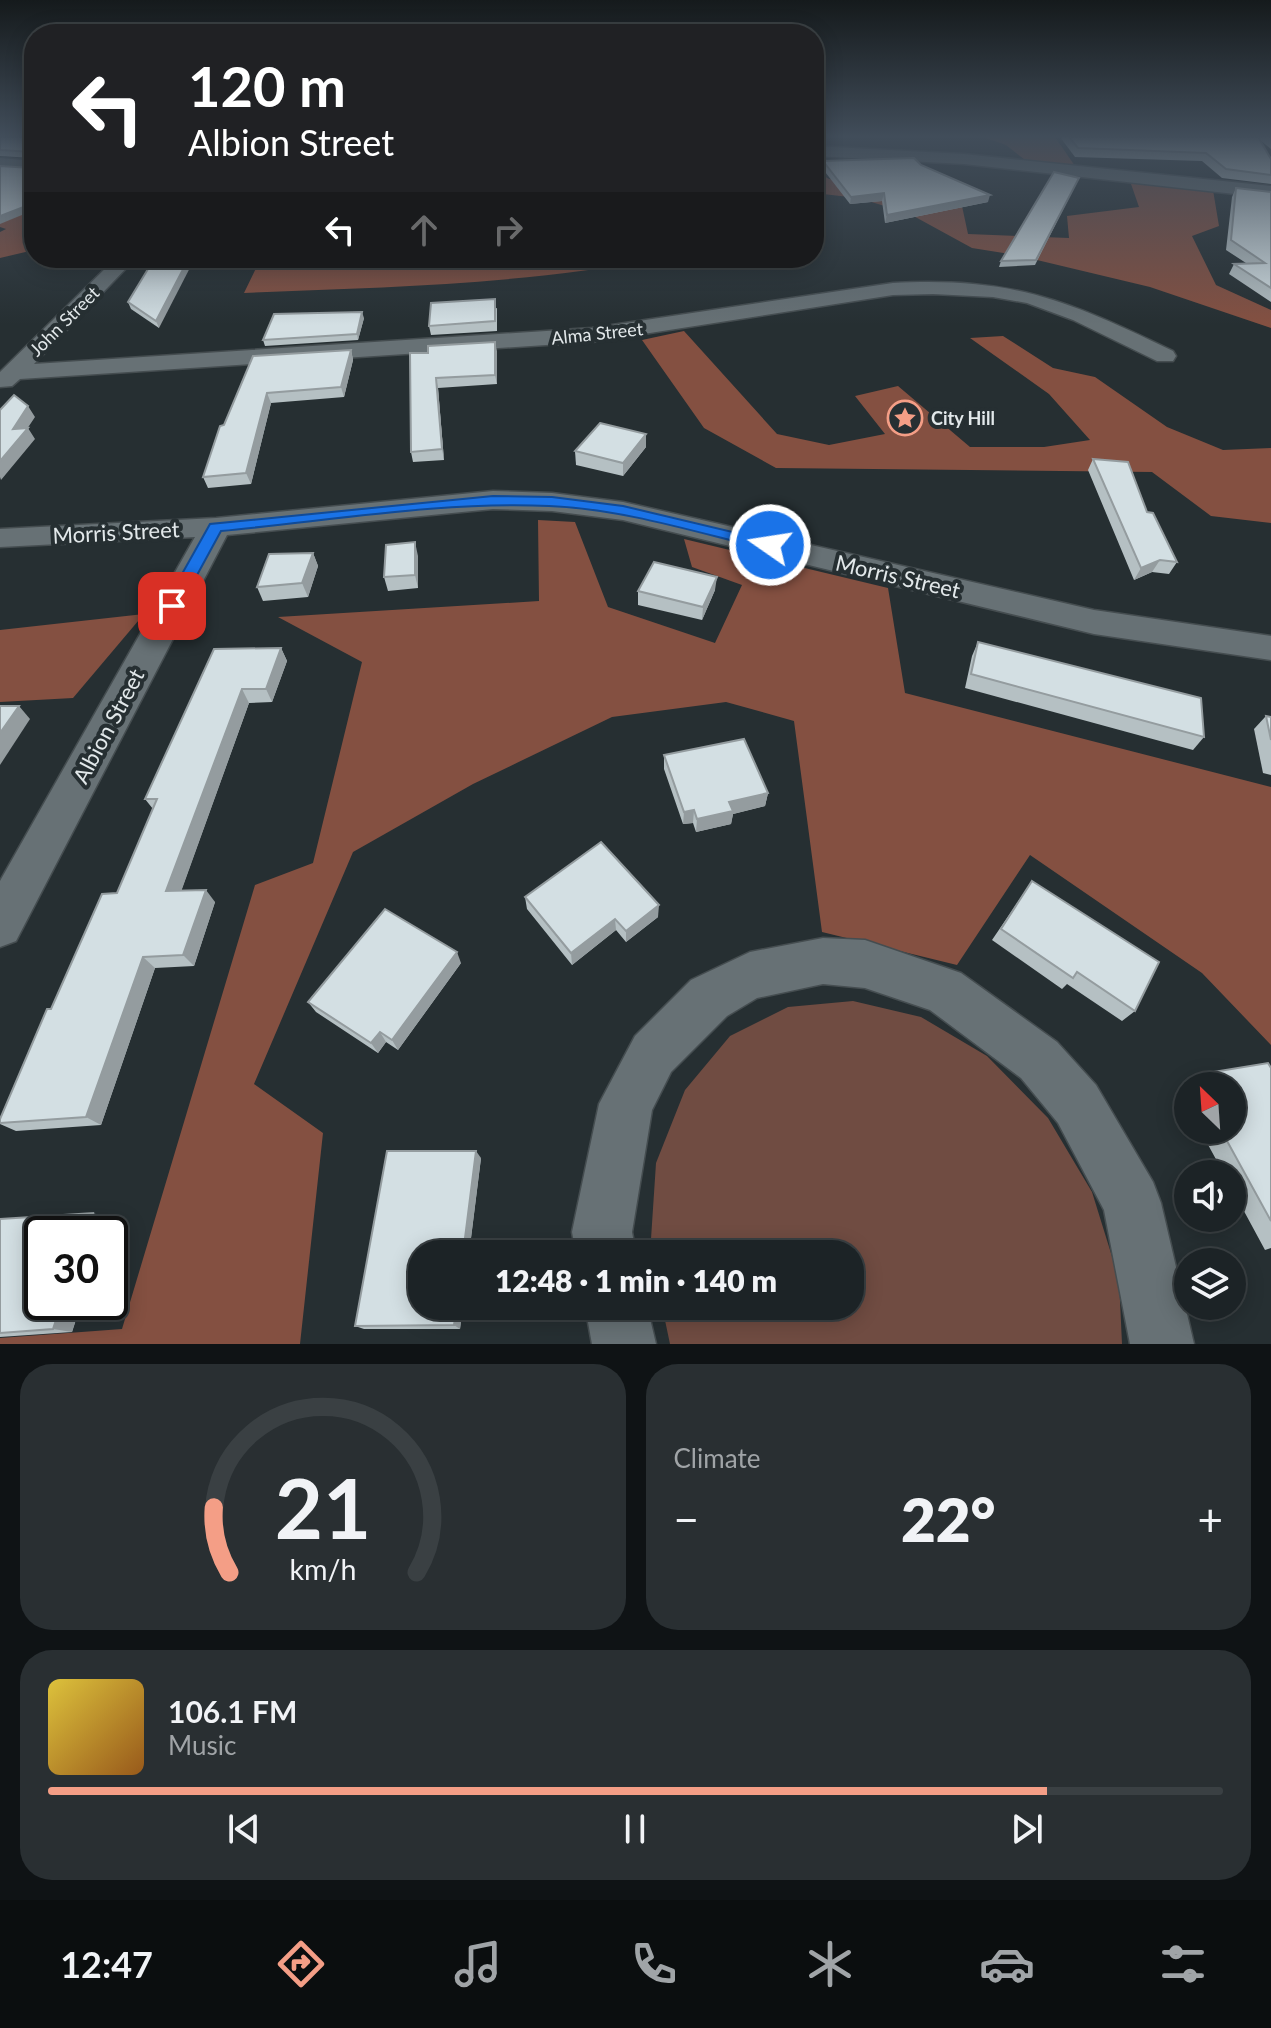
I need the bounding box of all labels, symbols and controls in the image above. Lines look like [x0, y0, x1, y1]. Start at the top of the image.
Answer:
text: 120 m [188, 52, 346, 119]
icon: left [56, 56, 160, 160]
text: Albion Street [188, 120, 394, 164]
icon: left [318, 208, 362, 252]
icon: ahead [402, 208, 446, 252]
icon: right [486, 208, 530, 252]
street label: John Street [25, 281, 104, 360]
street label: Alma Street [550, 317, 645, 349]
place icon: City Hill [886, 399, 924, 437]
place label: City Hill [931, 407, 995, 429]
position arrow [728, 503, 812, 587]
street label: Morris Street [52, 515, 180, 549]
street label: Morris Street [833, 549, 963, 603]
pin [138, 572, 206, 640]
icon: arrive [150, 584, 194, 628]
street label: Albion Street [67, 664, 150, 788]
north arrow [1174, 1072, 1246, 1144]
map controls [1174, 1072, 1246, 1320]
button: sound [1174, 1160, 1246, 1232]
speed limit sign: 30 [24, 1216, 128, 1320]
button: layers [1174, 1248, 1246, 1320]
text: 12:48 · 1 min · 140 m [495, 1262, 777, 1298]
text: Climate [674, 1442, 760, 1474]
text: 21 [275, 1457, 371, 1557]
text: 22° [901, 1483, 996, 1555]
text: − [674, 1493, 699, 1545]
text: + [1197, 1493, 1223, 1545]
text: km/h [289, 1552, 356, 1586]
text: 106.1 FM [168, 1693, 297, 1729]
text: Music [168, 1729, 236, 1761]
icon: previous [222, 1807, 266, 1851]
icon: pause [613, 1807, 657, 1851]
icon: next [1005, 1807, 1049, 1851]
icon: directions [273, 1936, 329, 1992]
icon: music [450, 1936, 506, 1992]
icon: phone [626, 1936, 682, 1992]
icon: climate [802, 1936, 858, 1992]
icon: car [979, 1936, 1035, 1992]
icon: filters [1155, 1936, 1211, 1992]
text: 12:47 [60, 1942, 153, 1986]

